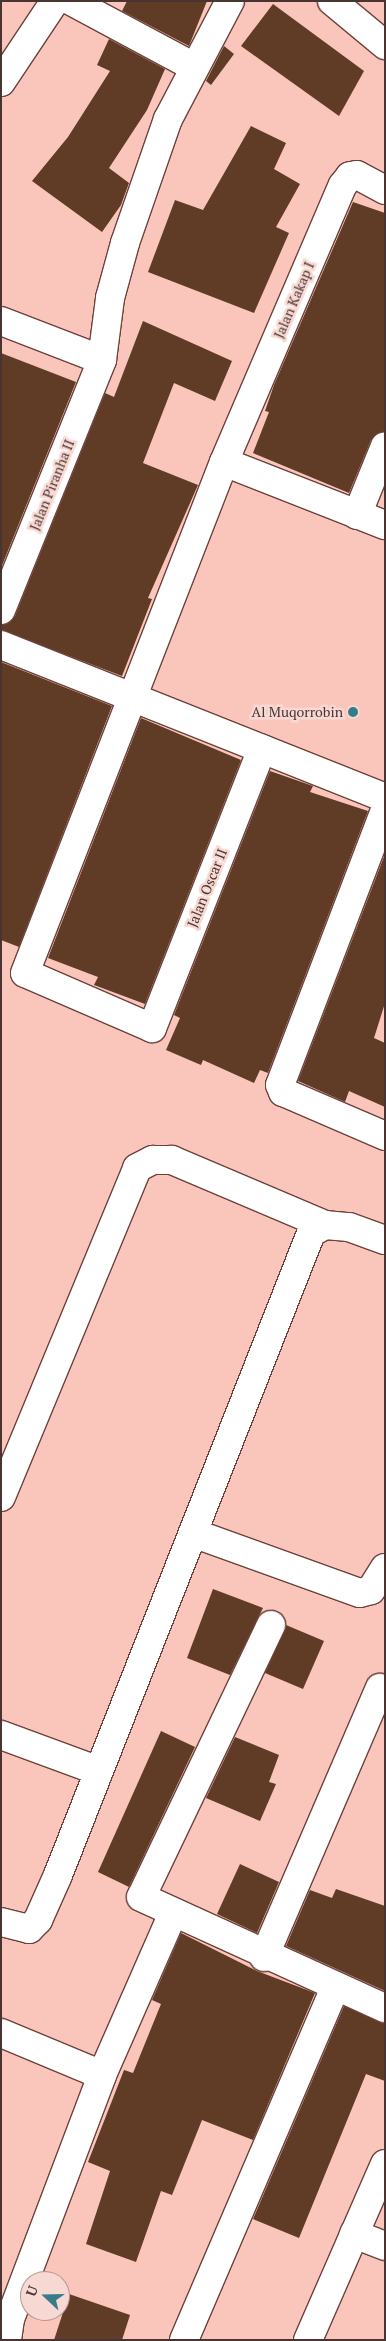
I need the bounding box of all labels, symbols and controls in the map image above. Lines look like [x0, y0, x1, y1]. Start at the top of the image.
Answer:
street label: Jalan Kakap I [270, 259, 318, 341]
street label: Jalan Piranha II [26, 437, 78, 533]
place label: Al Muqorrobin [252, 704, 343, 720]
marker: Al Muqorrobin [347, 706, 359, 718]
street label: Jalan Oscar II [184, 846, 230, 930]
north arrow [20, 2271, 70, 2321]
text: U [21, 2283, 42, 2299]

